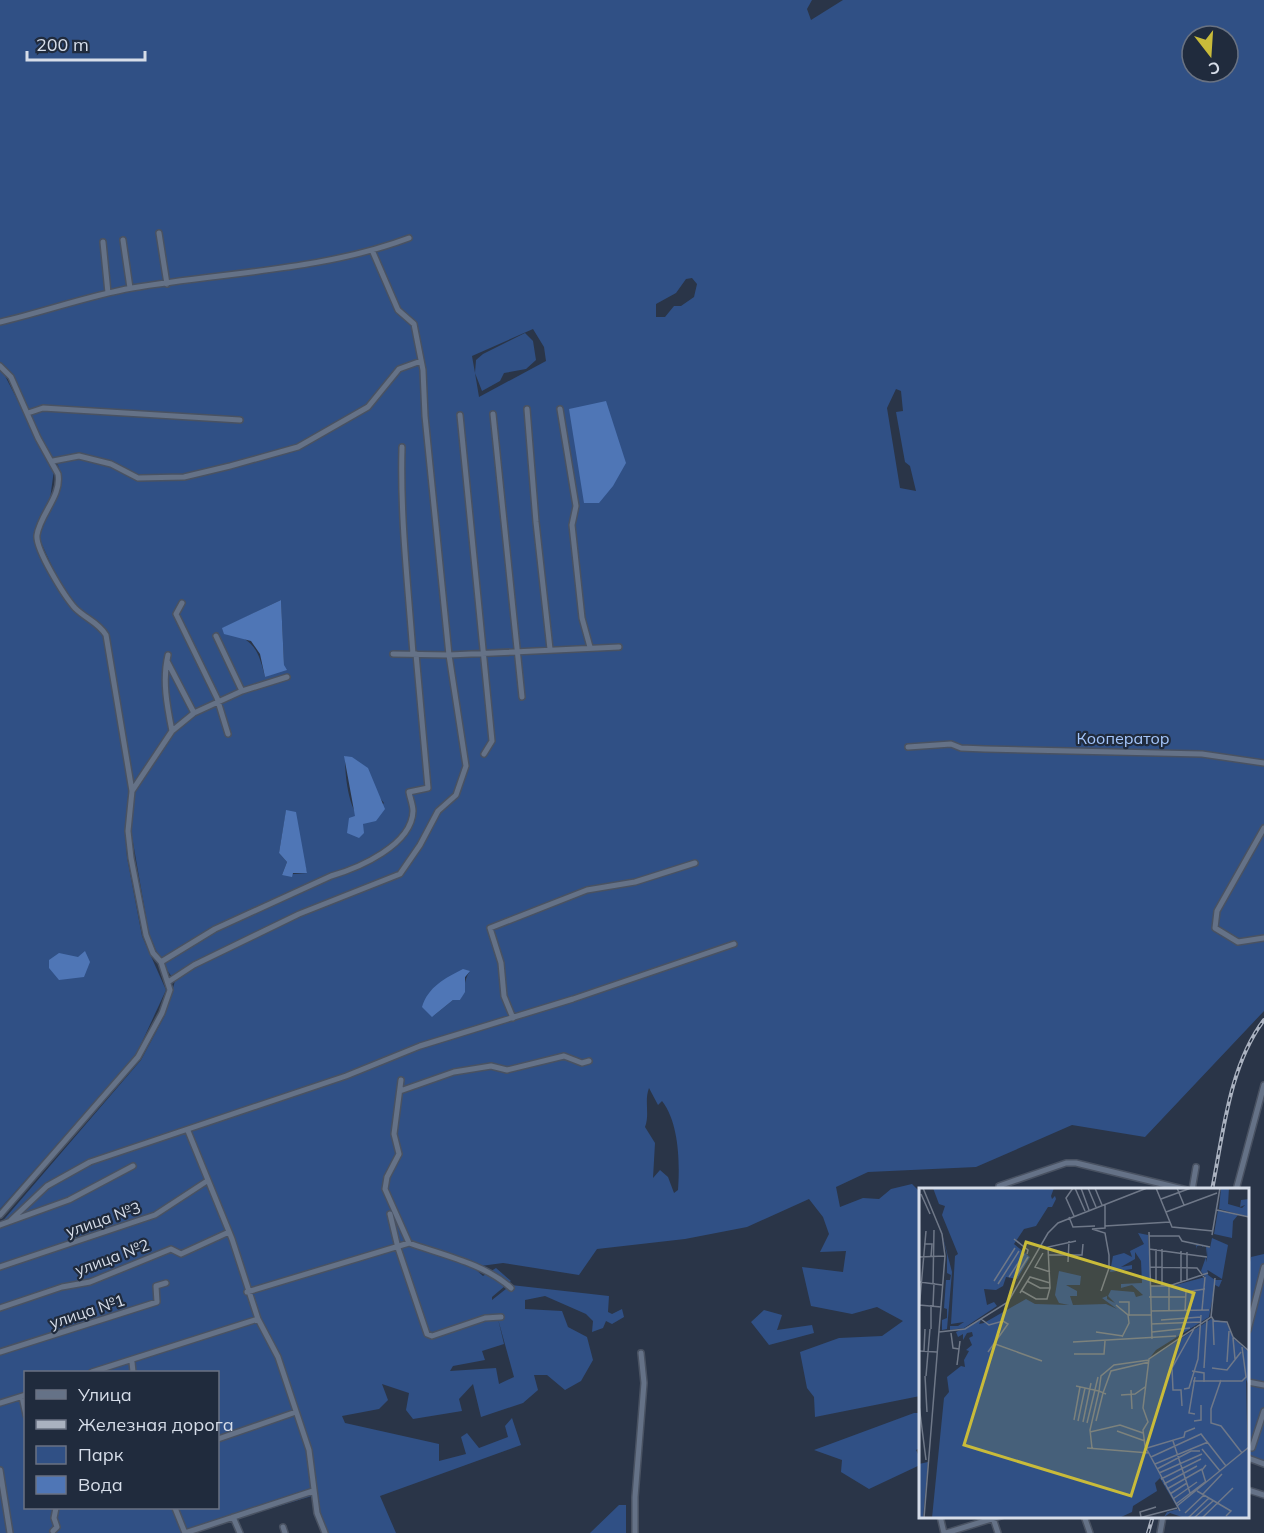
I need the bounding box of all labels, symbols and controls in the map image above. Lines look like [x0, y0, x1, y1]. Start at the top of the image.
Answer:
scale bar [27, 24, 146, 62]
north arrow [1180, 24, 1240, 84]
text: 200 m [36, 33, 89, 56]
text: С [1206, 57, 1223, 80]
park label: Кооператор [1076, 728, 1170, 748]
inset map [919, 1188, 1249, 1518]
street label: улица №3 [63, 1197, 143, 1241]
street label: улица №2 [72, 1234, 152, 1280]
street label: улица №1 [47, 1289, 127, 1333]
legend [24, 1371, 219, 1509]
text: Улица [77, 1383, 132, 1406]
text: Железная дорога [78, 1413, 234, 1436]
text: Парк [78, 1443, 124, 1466]
text: Вода [78, 1473, 123, 1496]

